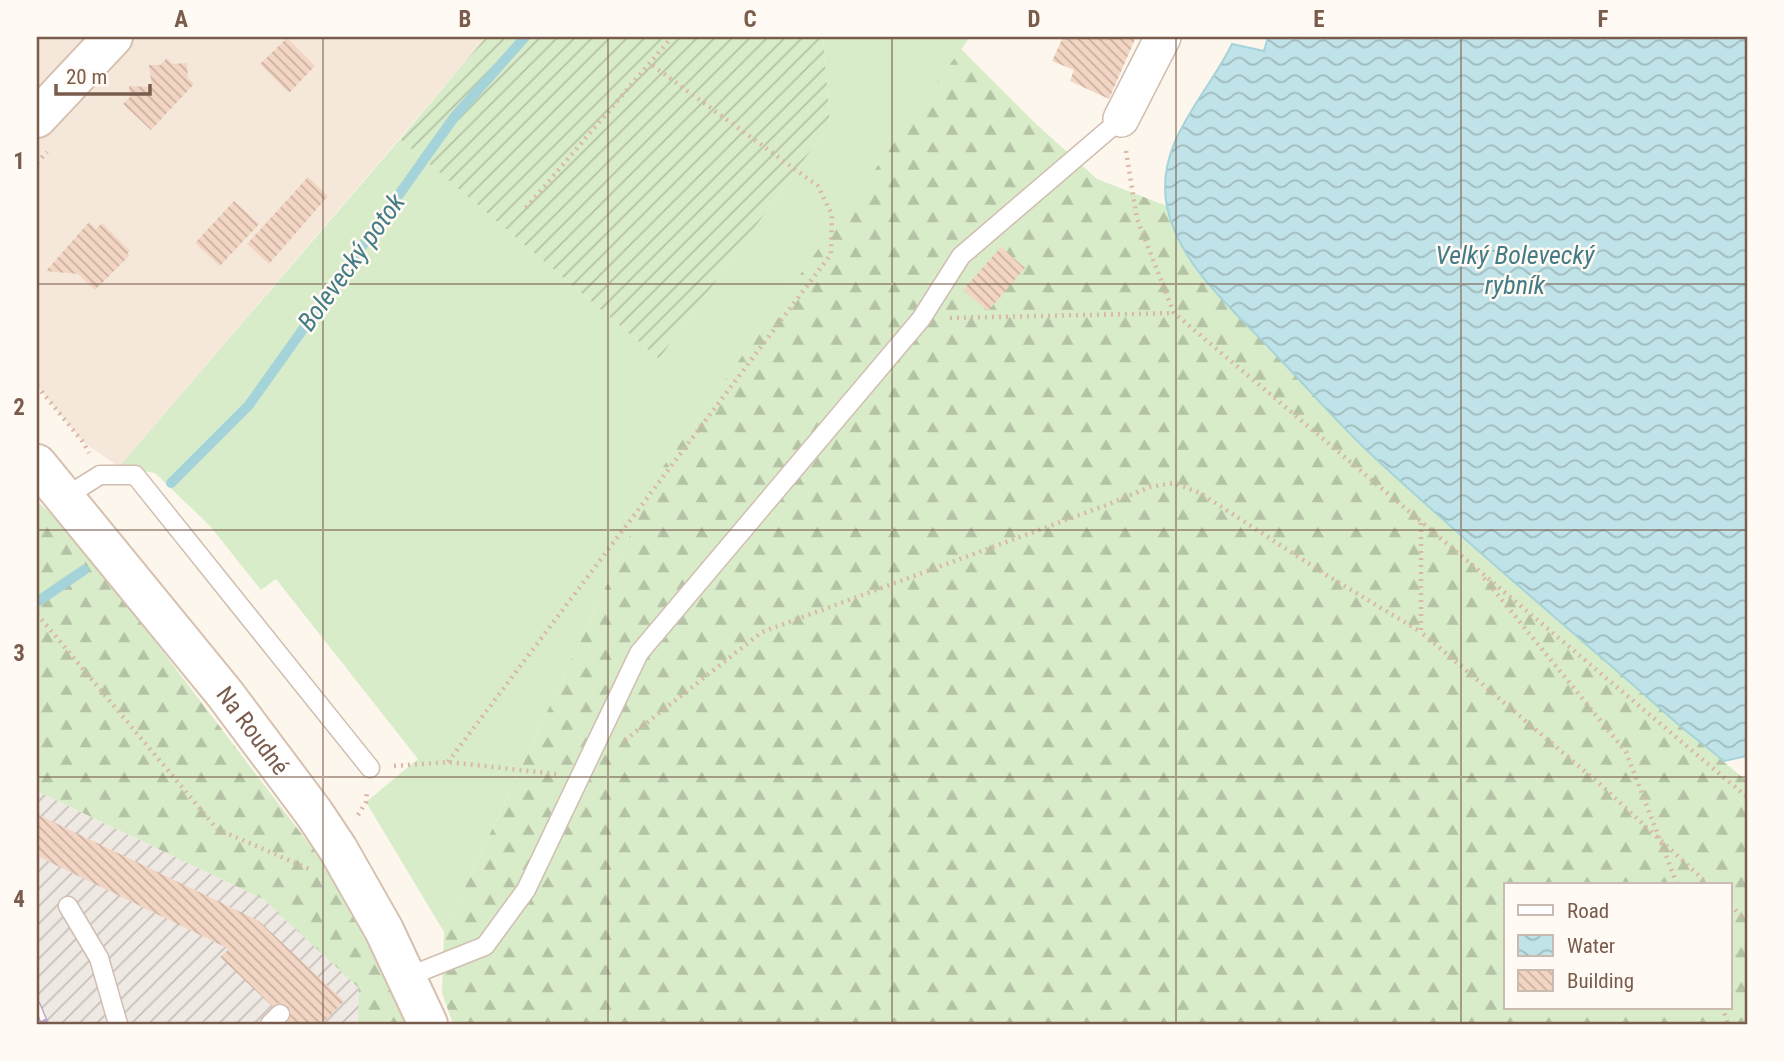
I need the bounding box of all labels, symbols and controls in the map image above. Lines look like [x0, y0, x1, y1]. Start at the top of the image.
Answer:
text: A [174, 6, 188, 33]
text: B [459, 6, 471, 33]
text: C [743, 6, 757, 33]
text: D [1028, 6, 1041, 33]
text: E [1313, 6, 1325, 33]
text: F [1598, 6, 1609, 33]
scale bar [56, 52, 150, 96]
text: 20 m [66, 65, 107, 89]
text: 1 [13, 148, 25, 175]
water label: Bolevecký potok [291, 187, 411, 336]
water label: Velký Bolevecký rybník [1436, 240, 1596, 300]
text: 2 [13, 394, 25, 421]
text: 3 [13, 640, 25, 667]
street label: Na Roudné [210, 681, 295, 780]
legend [1504, 883, 1732, 1009]
text: 4 [13, 886, 25, 913]
text: Road [1567, 899, 1609, 923]
text: Water [1567, 934, 1615, 958]
text: Building [1567, 969, 1634, 993]

